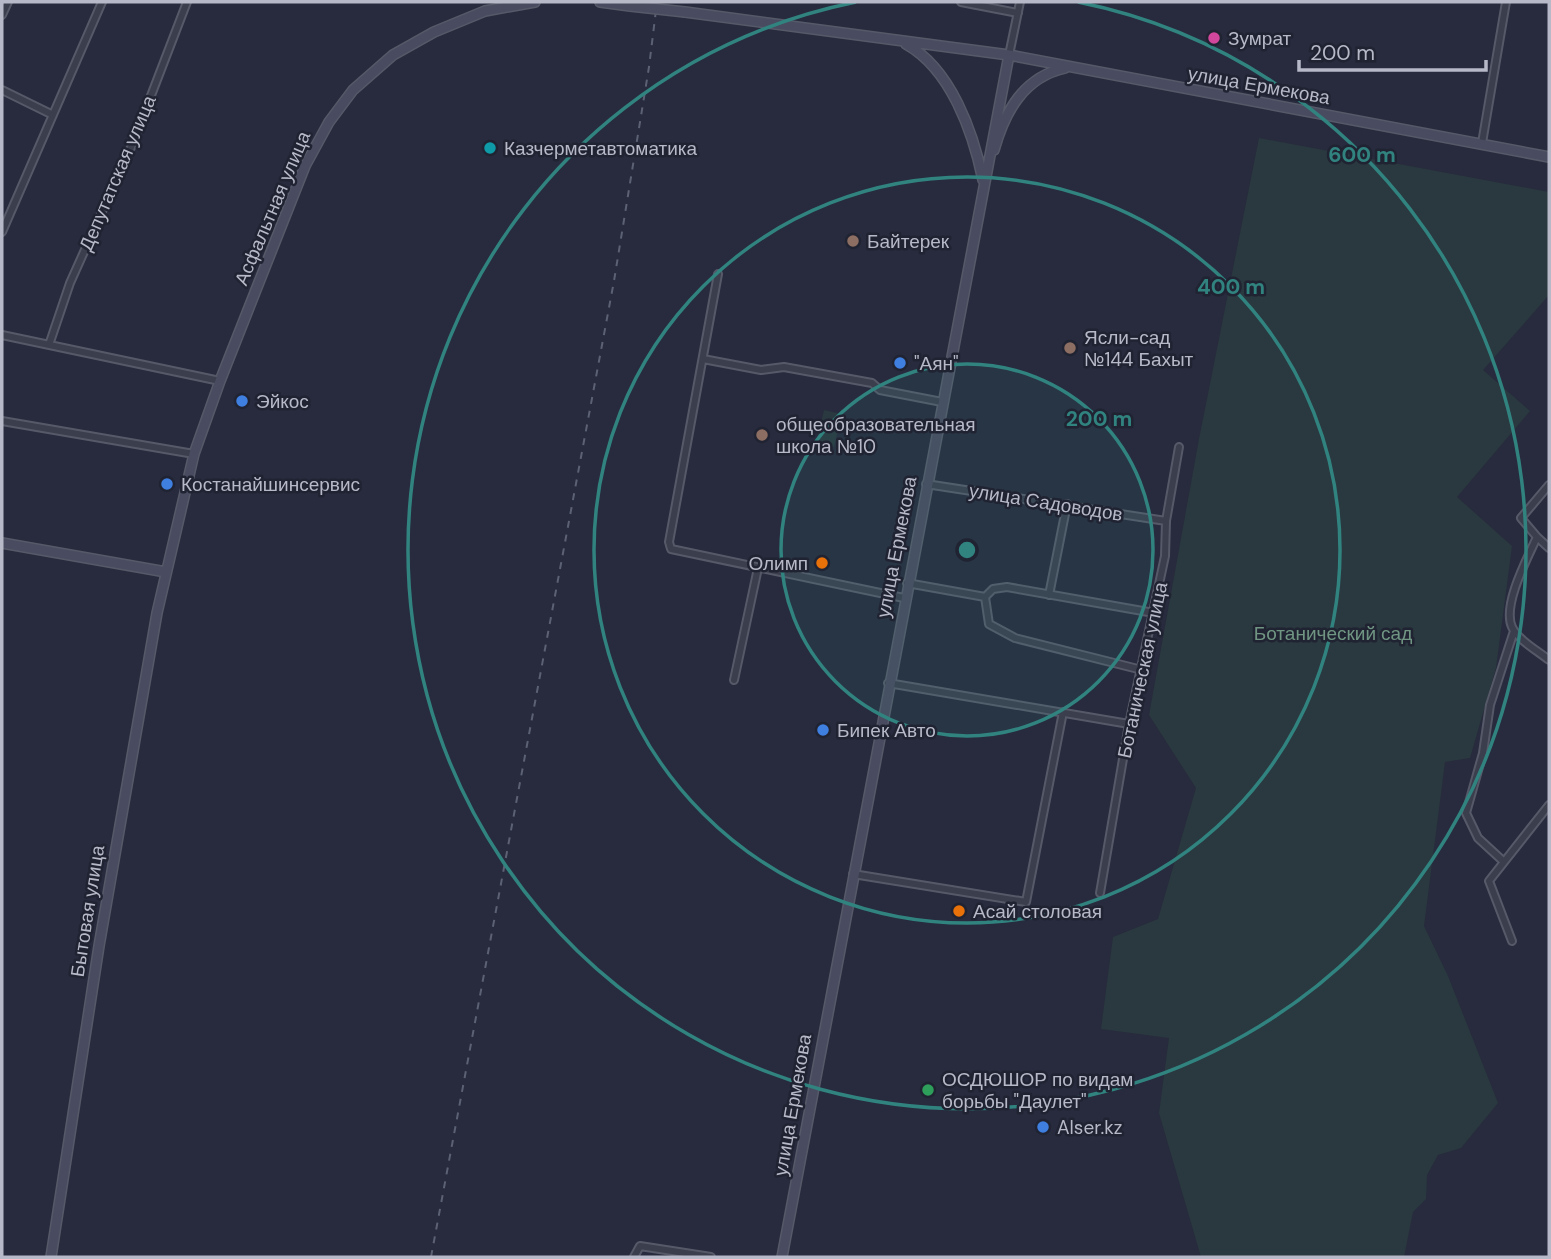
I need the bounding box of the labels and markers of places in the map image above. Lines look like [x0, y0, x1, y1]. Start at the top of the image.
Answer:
place label: Зумрат [1228, 26, 1292, 51]
marker: Зумрат [1206, 30, 1222, 46]
place label: Казчерметавтоматика [504, 136, 698, 161]
marker: Казчерметавтоматика [482, 140, 498, 156]
place label: Байтерек [867, 229, 950, 254]
marker: Байтерек [845, 233, 861, 249]
place label: Ясли-сад №144 Бахыт [1084, 325, 1194, 372]
marker: Ясли-сад №144 Бахыт [1062, 340, 1078, 356]
place label: "Аян" [914, 351, 959, 376]
marker: "Аян" [892, 355, 908, 371]
place label: Эйкос [256, 389, 309, 414]
marker: Эйкос [234, 393, 250, 409]
place label: общеобразовательная школа №10 [776, 412, 976, 459]
marker: общеобразовательная школа №10 [754, 427, 770, 443]
place label: Костанайшинсервис [181, 472, 360, 497]
marker: Костанайшинсервис [159, 476, 175, 492]
centre of rings [955, 538, 979, 562]
place label: Олимп [748, 551, 808, 576]
marker: Олимп [814, 555, 830, 571]
place label: Бипек Авто [837, 718, 936, 743]
marker: Бипек Авто [815, 722, 831, 738]
place label: Асай столовая [973, 899, 1102, 924]
marker: Асай столовая [951, 903, 967, 919]
place label: ОСДЮШОР по видам борьбы "Даулет" [942, 1067, 1133, 1114]
marker: ОСДЮШОР по видам борьбы "Даулет" [920, 1082, 936, 1098]
place label: Alser.kz [1057, 1115, 1123, 1140]
marker: Alser.kz [1035, 1119, 1051, 1135]

